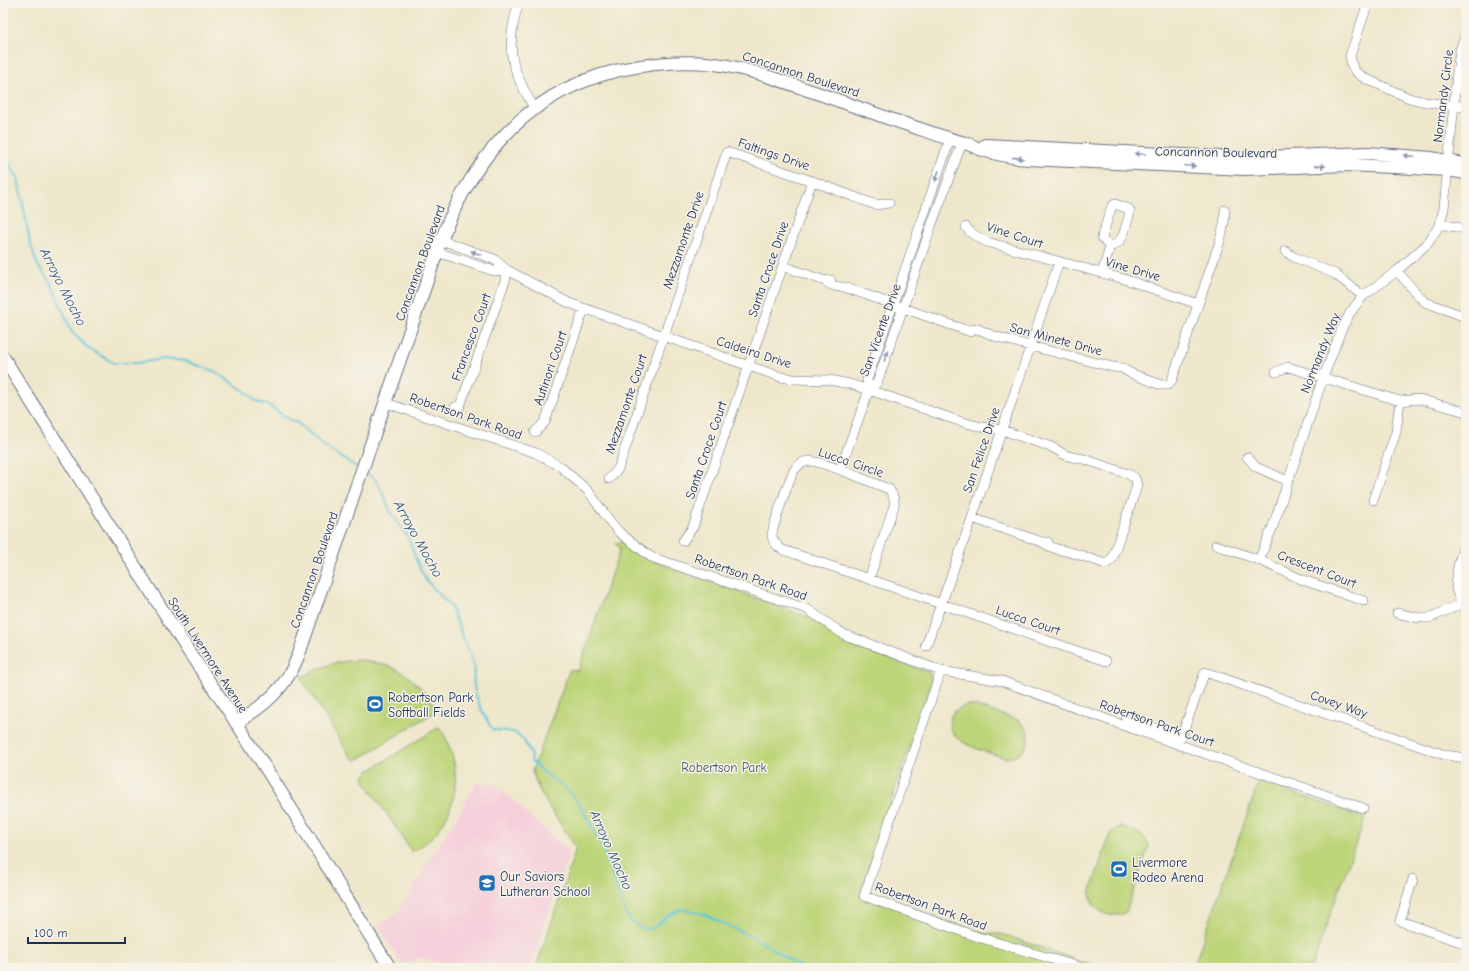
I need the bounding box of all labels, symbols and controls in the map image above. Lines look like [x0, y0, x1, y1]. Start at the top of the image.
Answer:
street label: Concannon Boulevard [741, 48, 861, 100]
street label: Normandy Circle [1430, 48, 1456, 143]
street label: Faltings Drive [736, 135, 812, 173]
street label: Concannon Boulevard [1155, 143, 1277, 161]
one-way arrow [1134, 150, 1146, 157]
one-way arrow [1403, 153, 1415, 160]
one-way arrow [1012, 155, 1024, 161]
one-way arrow [1184, 162, 1196, 169]
one-way arrow [1314, 163, 1327, 169]
one-way arrow [934, 171, 940, 183]
street label: Mezzamonte Drive [659, 189, 707, 291]
street label: Concannon Boulevard [392, 203, 448, 323]
street label: Santa Croce Drive [745, 219, 792, 319]
street label: Vine Court [985, 219, 1046, 252]
water label: Arroyo Mocho [36, 244, 90, 329]
one-way arrow [469, 249, 481, 255]
street label: Vine Drive [1104, 254, 1162, 284]
street label: San Vicente Drive [856, 281, 904, 378]
street label: Francesco Court [448, 290, 494, 383]
street label: Normandy Way [1297, 311, 1343, 395]
street label: San Minete Drive [1008, 319, 1104, 359]
street label: Autinori Court [530, 328, 570, 407]
street label: Caldeira Drive [715, 333, 794, 371]
one-way arrow [883, 349, 889, 361]
street label: Mezzamonte Court [602, 351, 651, 456]
street label: Robertson Park Road [408, 390, 524, 442]
street label: Santa Croce Court [682, 398, 730, 501]
street label: San Felice Drive [959, 405, 1003, 495]
street label: Lucca Circle [816, 444, 886, 480]
water label: Arroyo Mocho [389, 497, 446, 581]
street label: Concannon Boulevard [287, 510, 341, 630]
street label: Crescent Court [1275, 547, 1360, 591]
street label: Robertson Park Road [693, 551, 809, 603]
street label: South Livermore Avenue [165, 594, 251, 716]
street label: Lucca Court [994, 602, 1063, 638]
street label: Covey Way [1308, 687, 1370, 721]
place label: Robertson Park Softball Fields [388, 690, 474, 720]
sports icon: Robertson Park Softball Fields [365, 694, 385, 714]
street label: Robertson Park Court [1098, 696, 1217, 750]
park label: Robertson Park [681, 760, 767, 775]
water label: Arroyo Mocho [585, 807, 636, 893]
place label: Livermore Rodeo Arena [1132, 855, 1204, 885]
sports icon: Livermore Rodeo Arena [1109, 859, 1129, 879]
place label: Our Saviors Lutheran School [500, 869, 590, 899]
school or university icon: Our Saviors Lutheran School [477, 873, 497, 893]
street label: Robertson Park Road [873, 879, 989, 933]
scale bar [28, 919, 125, 945]
text: 100 m [34, 926, 67, 940]

